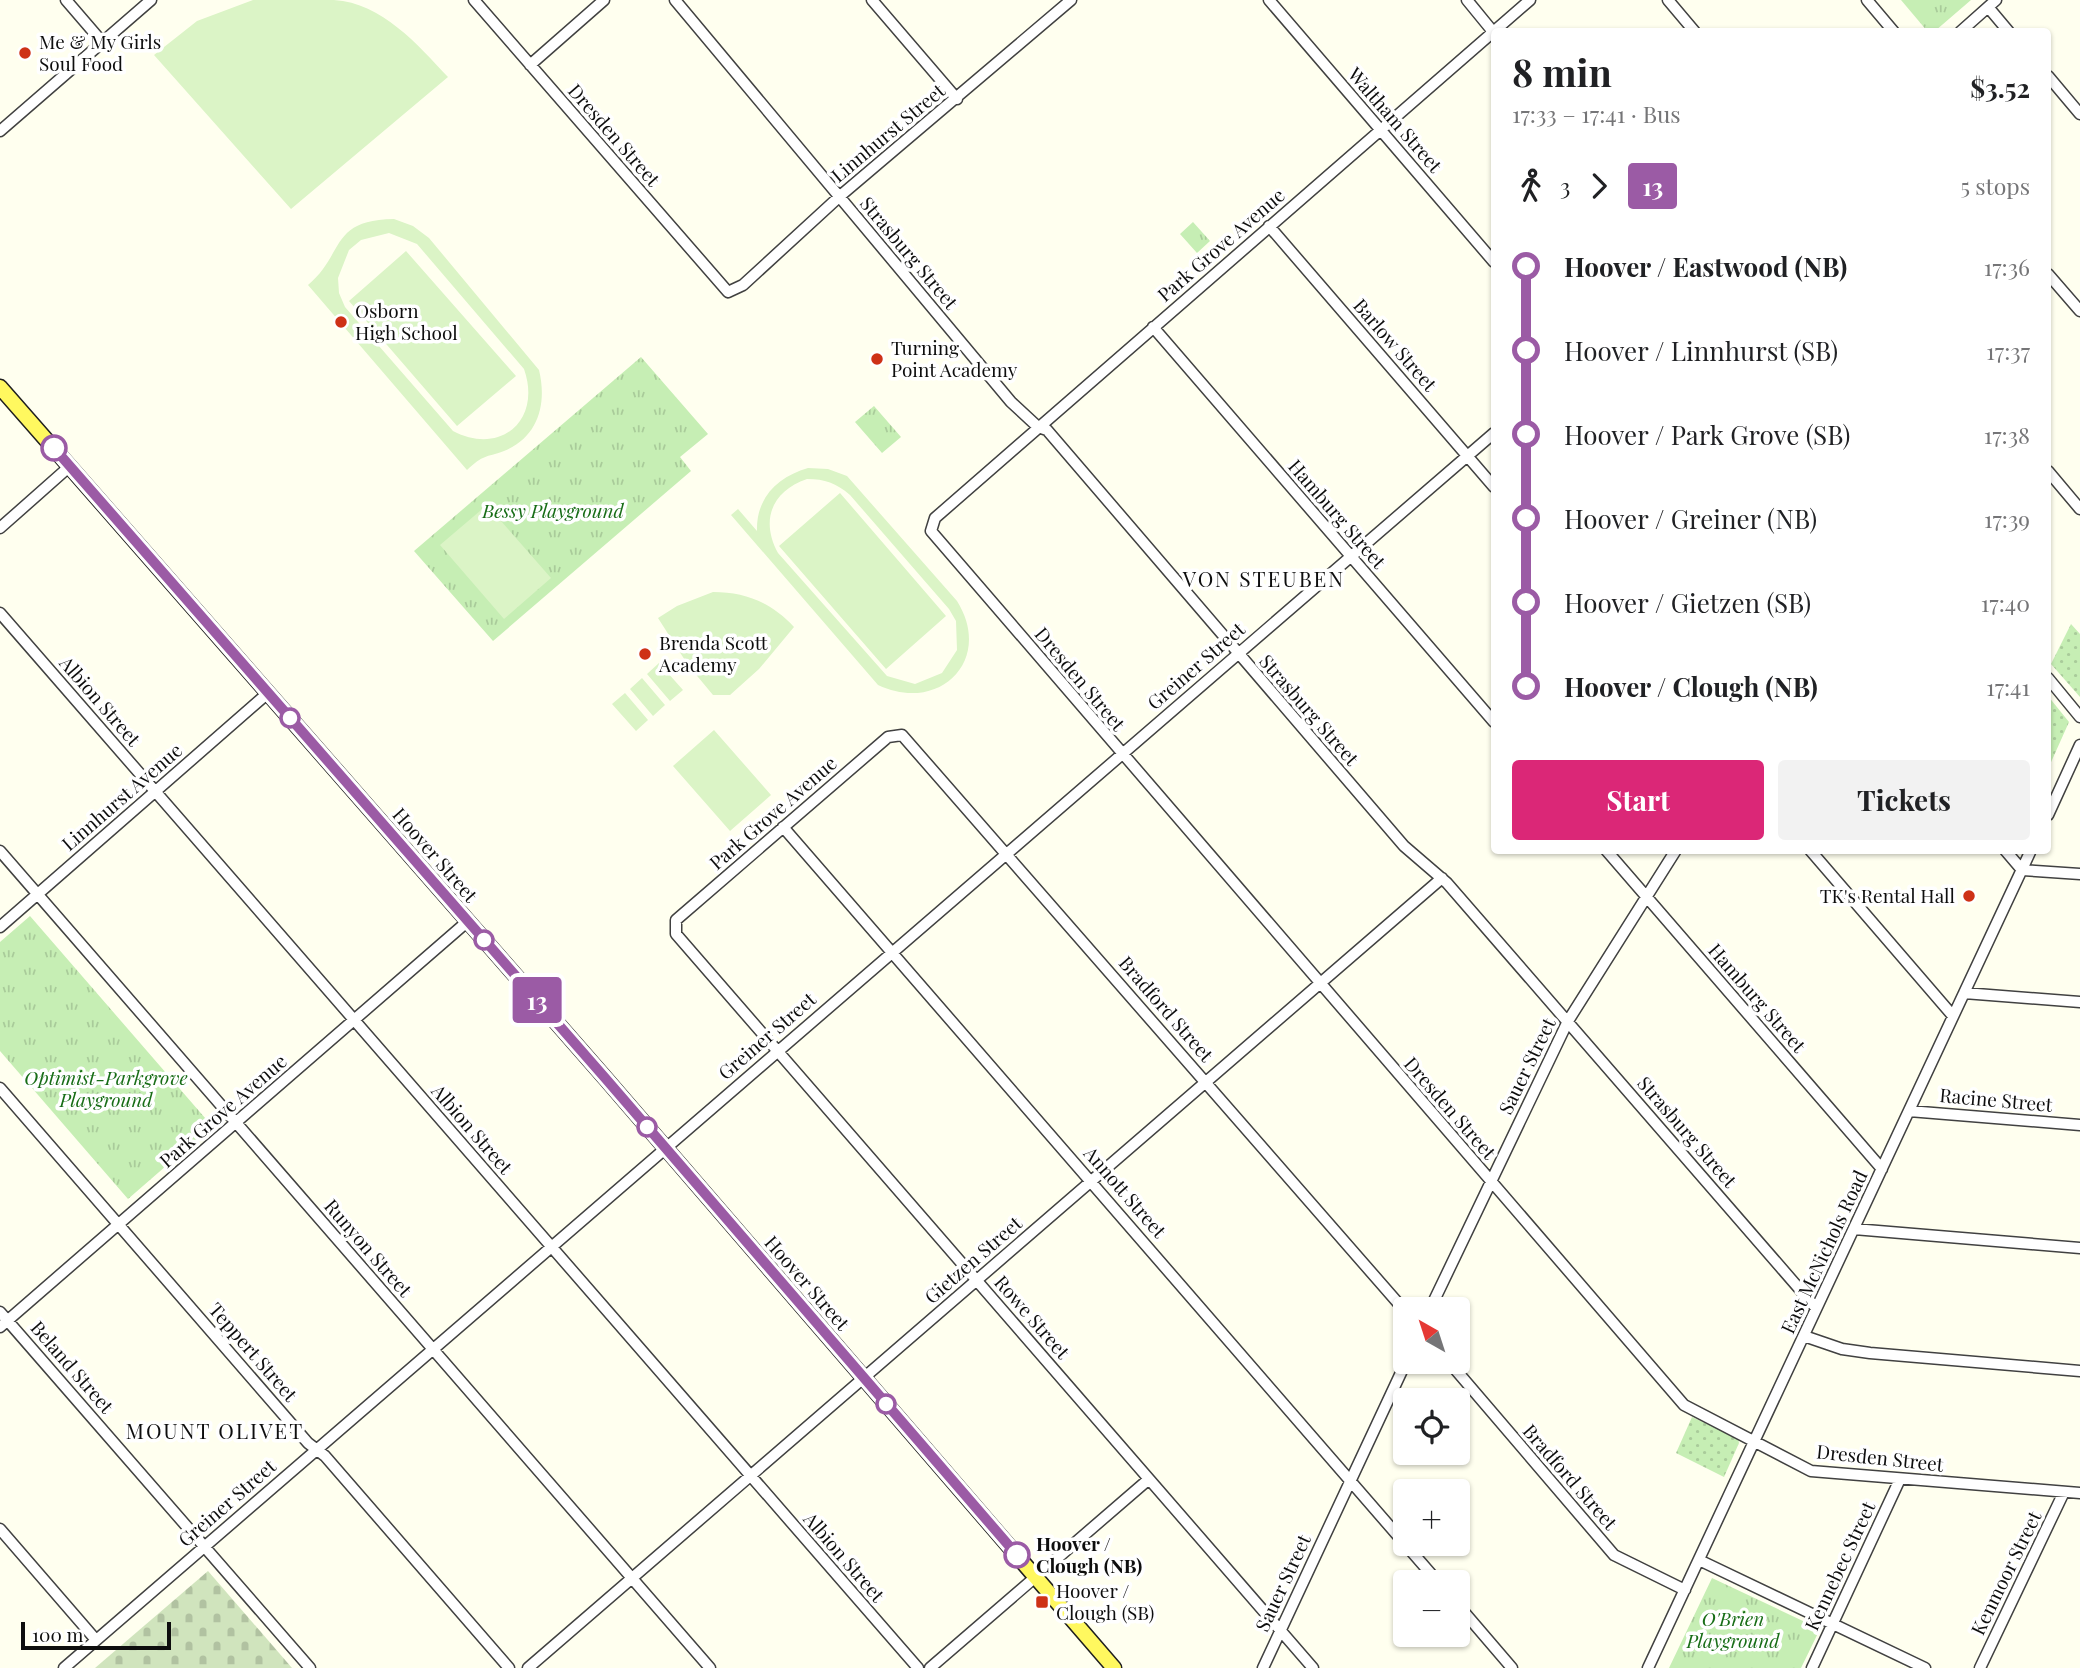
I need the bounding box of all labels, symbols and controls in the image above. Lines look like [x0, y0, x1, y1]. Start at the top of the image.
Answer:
place label: Me & My Girls Soul Food [39, 28, 161, 76]
marker: Me & My Girls Soul Food [17, 45, 33, 61]
text: 8 min [1512, 46, 1612, 97]
street label: Waltham Street [1342, 61, 1449, 178]
text: $3.52 [1970, 70, 2030, 105]
street label: Linnhurst Street [825, 77, 950, 187]
street label: Dresden Street [563, 78, 667, 191]
text: 17:33 – 17:41 · Bus [1512, 98, 1681, 129]
icon: walk [1512, 167, 1550, 205]
icon: forward [1580, 167, 1618, 205]
text: 3 [1560, 170, 1570, 201]
text: 13 [1642, 170, 1663, 202]
text: 5 stops [1960, 170, 2030, 201]
street label: Park Grove Avenue [1151, 182, 1290, 307]
street label: Strasburg Street [855, 191, 965, 314]
text: Hoover / Eastwood (NB) [1564, 249, 1847, 284]
text: 17:36 [1984, 251, 2030, 282]
street label: Barlow Street [1348, 293, 1443, 396]
place label: Osborn High School [355, 297, 458, 345]
marker: Osborn High School [333, 314, 349, 330]
text: Hoover / Linnhurst (SB) [1564, 333, 1838, 368]
place label: Turning Point Academy [891, 334, 1018, 382]
text: 17:37 [1986, 335, 2030, 366]
marker: Turning Point Academy [869, 351, 885, 367]
text: Hoover / Park Grove (SB) [1564, 417, 1850, 452]
text: 17:38 [1984, 419, 2030, 450]
unlabelled marker [41, 435, 67, 461]
street label: Hamburg Street [1283, 453, 1393, 574]
park label: Bessy Playground [481, 497, 625, 523]
text: Hoover / Greiner (NB) [1564, 501, 1817, 536]
text: 17:39 [1984, 503, 2030, 534]
district label: VON STEUBEN [1182, 564, 1345, 592]
text: Hoover / Gietzen (SB) [1564, 585, 1811, 620]
text: 17:40 [1981, 587, 2030, 618]
street label: Greiner Street [1141, 615, 1250, 715]
street label: Dresden Street [1030, 621, 1132, 736]
place label: Brenda Scott Academy [658, 629, 768, 677]
marker: Brenda Scott Academy [637, 646, 653, 662]
street label: Strasburg Street [1254, 648, 1365, 771]
street label: Albion Street [54, 649, 147, 751]
text: Hoover / Clough (NB) [1564, 669, 1818, 704]
text: 17:41 [1986, 671, 2030, 702]
unlabelled marker [280, 708, 300, 728]
street label: Linnhurst Avenue [56, 737, 187, 856]
street label: Park Grove Avenue [703, 750, 842, 875]
button: Start [1512, 760, 1764, 840]
button: Tickets [1778, 760, 2030, 840]
street label: Hoover Street [387, 802, 484, 907]
place label: TK's Rental Hall [1820, 882, 1956, 908]
marker: TK's Rental Hall [1961, 888, 1977, 904]
unlabelled marker [474, 930, 494, 950]
street label: Hamburg Street [1703, 937, 1813, 1058]
street label: Bradford Street [1114, 950, 1220, 1067]
line badge: 13 [505, 977, 568, 1023]
text: 13 [527, 984, 547, 1016]
street label: Greiner Street [712, 985, 821, 1085]
street label: Sauer Street [1492, 1013, 1561, 1118]
street label: Park Grove Avenue [153, 1048, 292, 1173]
street label: Dresden Street [1399, 1051, 1503, 1164]
park label: Optimist-Parkgrove Playground [24, 1064, 188, 1112]
street label: Strasburg Street [1632, 1070, 1743, 1193]
street label: Albion Street [426, 1077, 519, 1179]
street label: Racine Street [1939, 1081, 2054, 1117]
unlabelled marker [637, 1117, 657, 1137]
street label: Annott Street [1078, 1139, 1173, 1243]
street label: East McNichols Road [1774, 1166, 1872, 1337]
street label: Runyon Street [319, 1193, 419, 1302]
street label: Gietzen Street [918, 1210, 1027, 1309]
street label: Hoover Street [759, 1230, 856, 1335]
street label: Rowe Street [989, 1269, 1076, 1364]
street label: Teppert Street [204, 1296, 304, 1406]
north arrow [1393, 1297, 1470, 1374]
map controls [1393, 1297, 1470, 1647]
street label: Beland Street [25, 1315, 120, 1418]
button: locate [1393, 1388, 1470, 1465]
unlabelled marker [876, 1394, 896, 1414]
district label: MOUNT OLIVET [126, 1416, 304, 1444]
street label: Bradford Street [1518, 1418, 1624, 1535]
street label: Dresden Street [1815, 1437, 1945, 1477]
street label: Greiner Street [172, 1452, 281, 1552]
button: + [1393, 1479, 1470, 1556]
street label: Kennebec Street [1798, 1497, 1880, 1634]
street label: Albion Street [798, 1505, 891, 1607]
street label: Kenmoor Street [1964, 1506, 2046, 1639]
place label: Hoover / Clough (NB) [1036, 1530, 1142, 1578]
street label: Sauer Street [1248, 1530, 1316, 1635]
marker: Hoover / Clough (NB) [1004, 1542, 1030, 1568]
button: − [1393, 1570, 1470, 1647]
place label: Hoover / Clough (SB) [1056, 1577, 1154, 1625]
marker: Hoover / Clough (SB) [1034, 1594, 1050, 1610]
park label: O'Brien Playground [1685, 1605, 1780, 1653]
scale bar [21, 1619, 172, 1651]
text: 100 m [32, 1621, 83, 1647]

